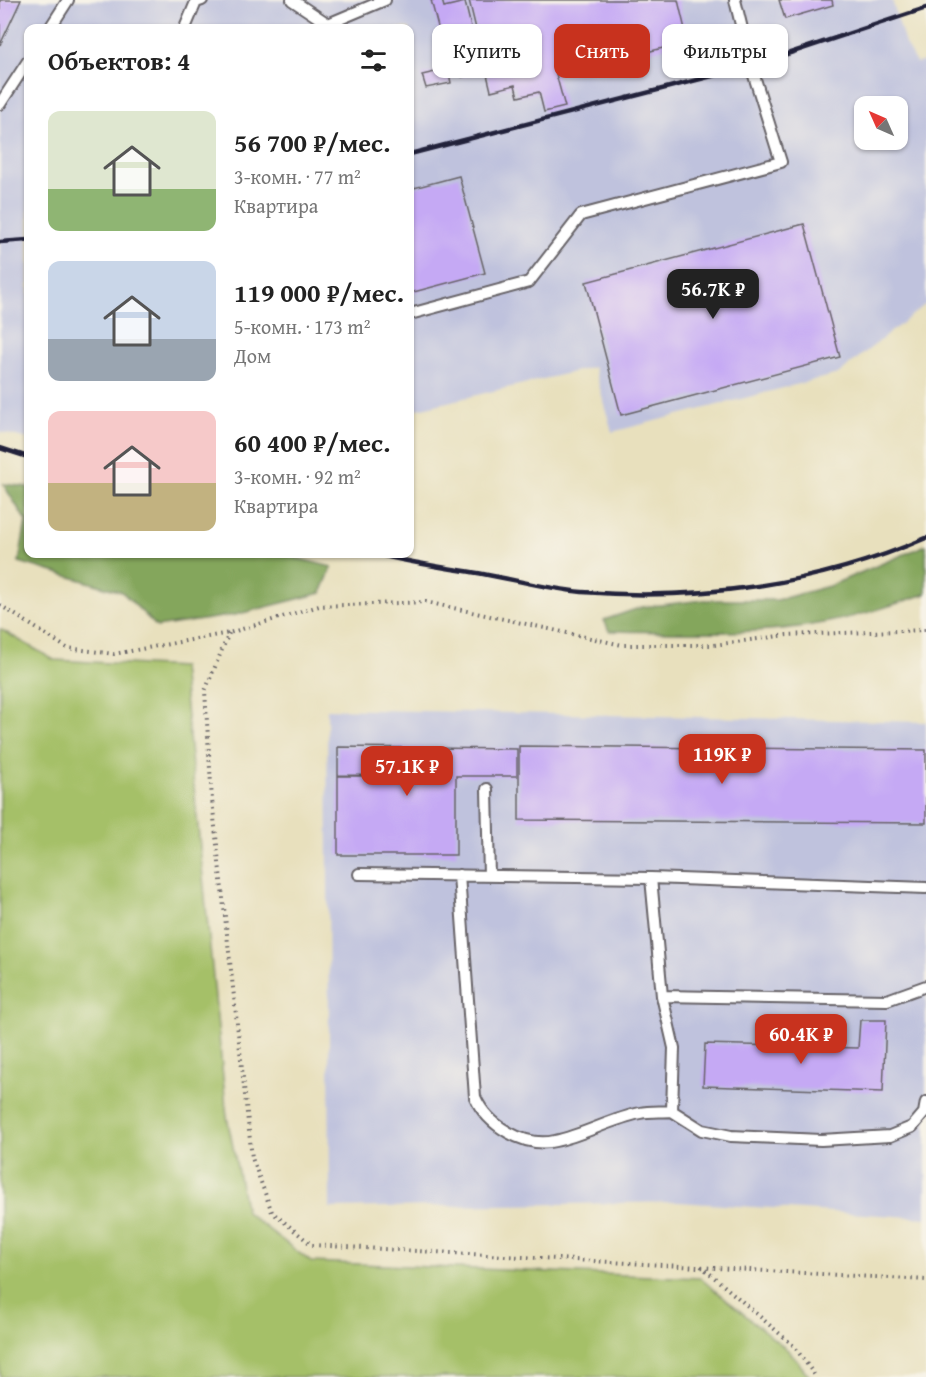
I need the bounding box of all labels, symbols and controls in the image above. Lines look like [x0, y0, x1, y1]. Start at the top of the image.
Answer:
chip: Купить [432, 24, 542, 78]
chip: Снять [554, 24, 650, 78]
chip: Фильтры [662, 24, 788, 78]
text: Объектов: 4 [48, 41, 191, 80]
icon: filters [357, 44, 390, 77]
north arrow [854, 96, 908, 150]
map controls [854, 96, 908, 150]
text: 56 700 ₽/мес. [234, 123, 390, 162]
icon: home [96, 135, 168, 207]
text: 3-комн. · 77 m² [234, 162, 361, 191]
text: Квартира [234, 191, 318, 220]
pin: 56.7K ₽ [658, 269, 768, 320]
text: 119 000 ₽/мес. [234, 273, 404, 312]
text: 56.7K ₽ [681, 274, 745, 303]
icon: home [96, 285, 168, 357]
text: 5-комн. · 173 m² [234, 312, 370, 341]
text: Дом [234, 341, 271, 370]
text: 60 400 ₽/мес. [234, 423, 390, 462]
icon: home [96, 435, 168, 507]
text: 3-комн. · 92 m² [234, 462, 361, 491]
text: Квартира [234, 491, 318, 520]
pin: 119K ₽ [673, 734, 771, 785]
text: 119K ₽ [693, 739, 751, 768]
pin: 57.1K ₽ [352, 746, 462, 797]
text: 57.1K ₽ [375, 751, 439, 780]
pin: 60.4K ₽ [746, 1014, 856, 1065]
text: 60.4K ₽ [769, 1019, 833, 1048]

